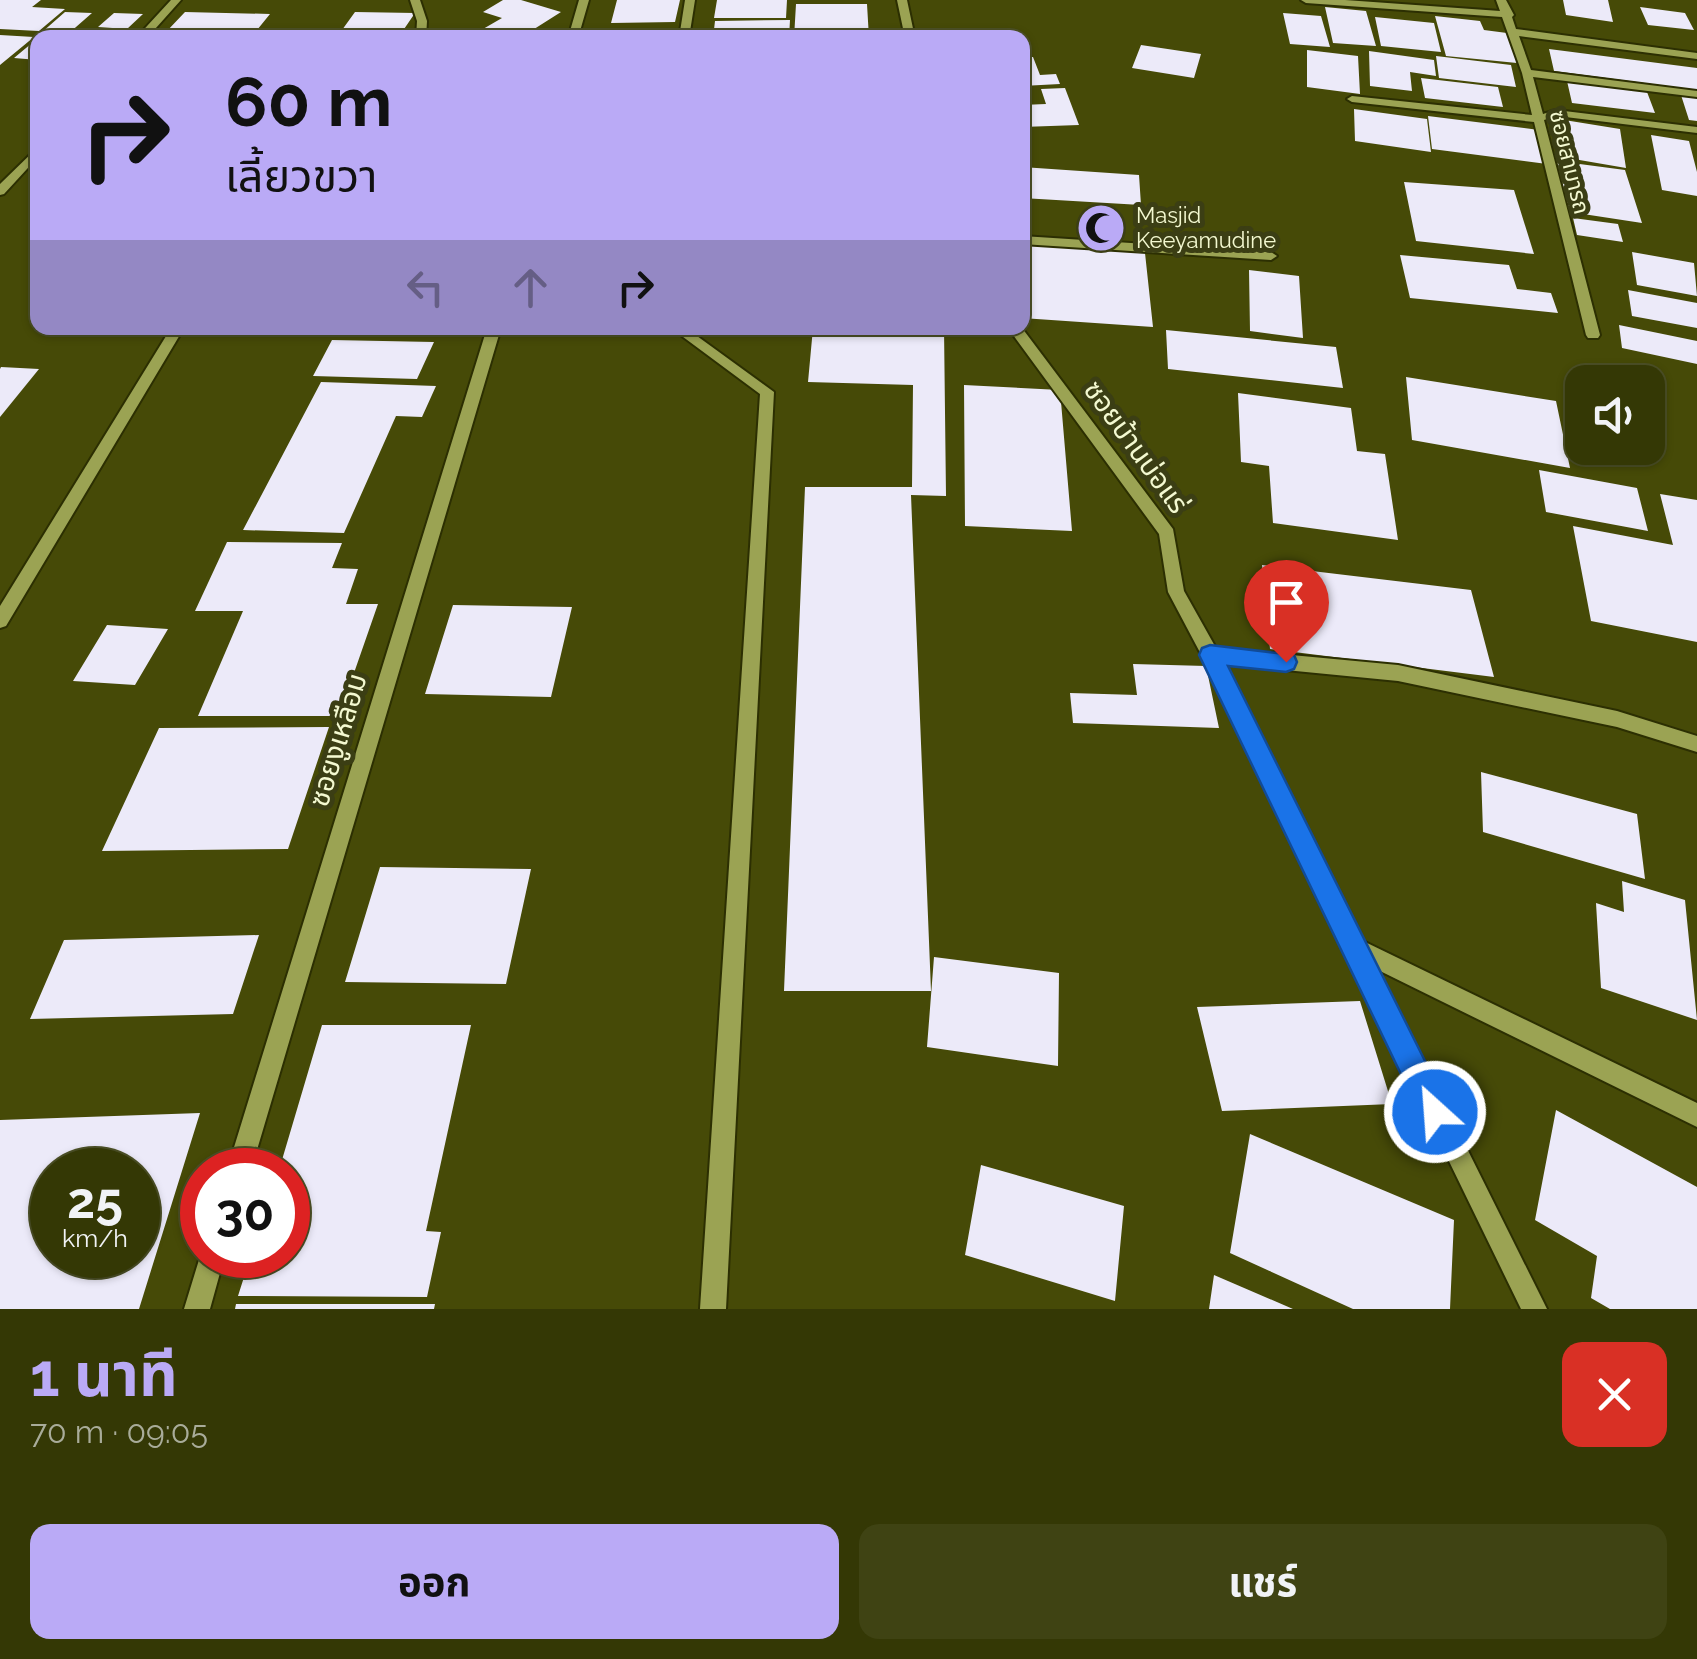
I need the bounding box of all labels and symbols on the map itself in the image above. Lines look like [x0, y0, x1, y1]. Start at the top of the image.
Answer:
street label: ซอยสามารถ [1545, 107, 1595, 217]
mosque icon: Masjid Keeyamudine [1075, 202, 1127, 254]
place label: Masjid Keeyamudine [1136, 202, 1276, 253]
street label: ซอยบ้านบ่อแร่ [1077, 374, 1195, 520]
pin [1244, 560, 1329, 663]
street label: ซอยงูเหลือม [302, 670, 375, 811]
position arrow [1383, 1060, 1487, 1164]
speed limit sign: 30 [180, 1148, 310, 1278]

